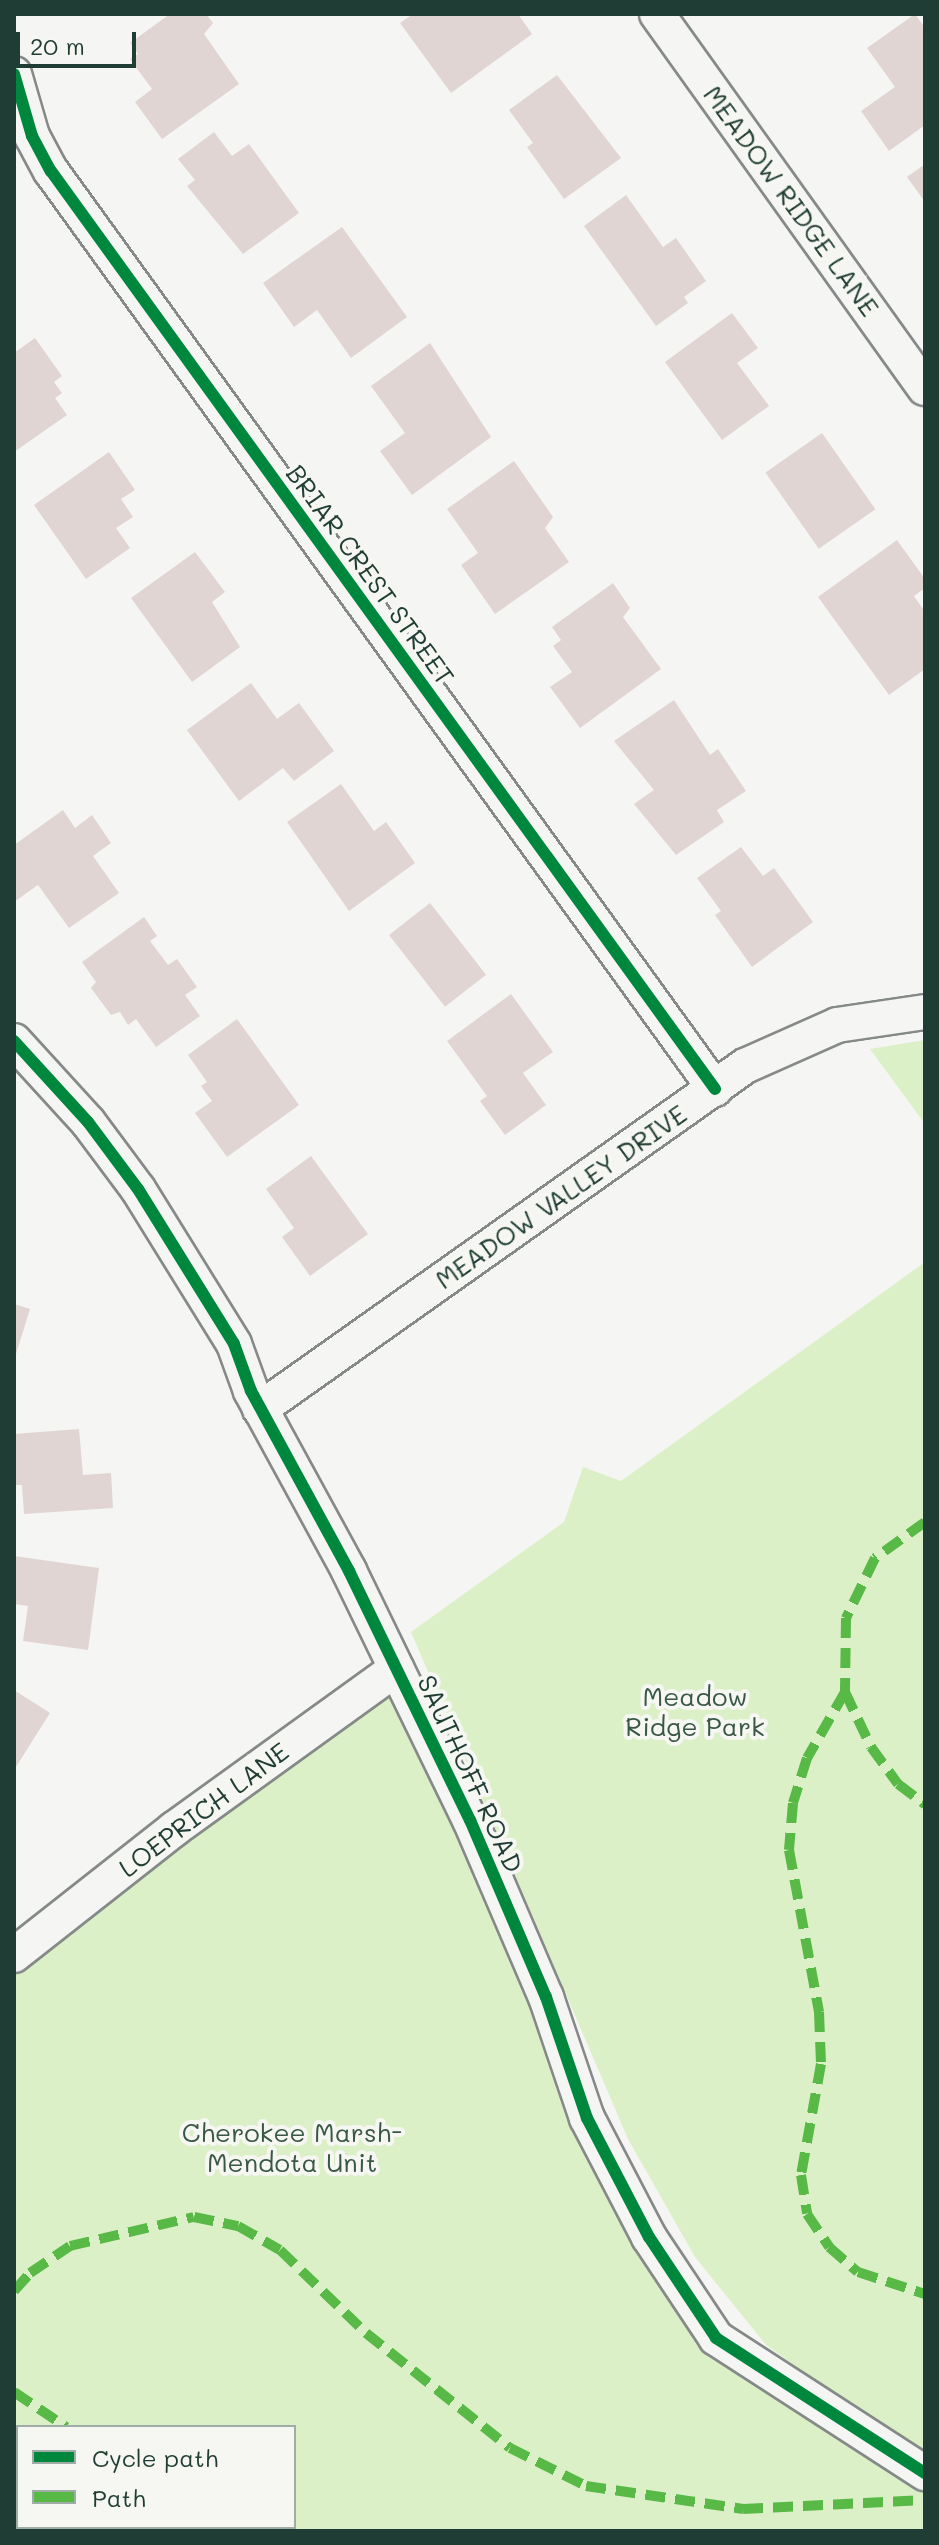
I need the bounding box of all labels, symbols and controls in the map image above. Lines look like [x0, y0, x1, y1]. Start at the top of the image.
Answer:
scale bar [20, 16, 140, 66]
text: 20 m [30, 30, 85, 61]
street label: MEADOW RIDGE LANE [697, 80, 885, 322]
street label: BRIAR CREST STREET [280, 459, 460, 691]
street label: MEADOW VALLEY DRIVE [430, 1098, 692, 1296]
street label: SAUTHOFF ROAD [411, 1670, 529, 1878]
park label: Meadow Ridge Park [625, 1681, 765, 1742]
street label: LOEPRICH LANE [113, 1736, 295, 1884]
park label: Cherokee Marsh- Mendota Unit [182, 2117, 402, 2178]
legend [16, 2425, 296, 2529]
text: Cycle path [92, 2442, 218, 2473]
text: Path [92, 2482, 146, 2513]

